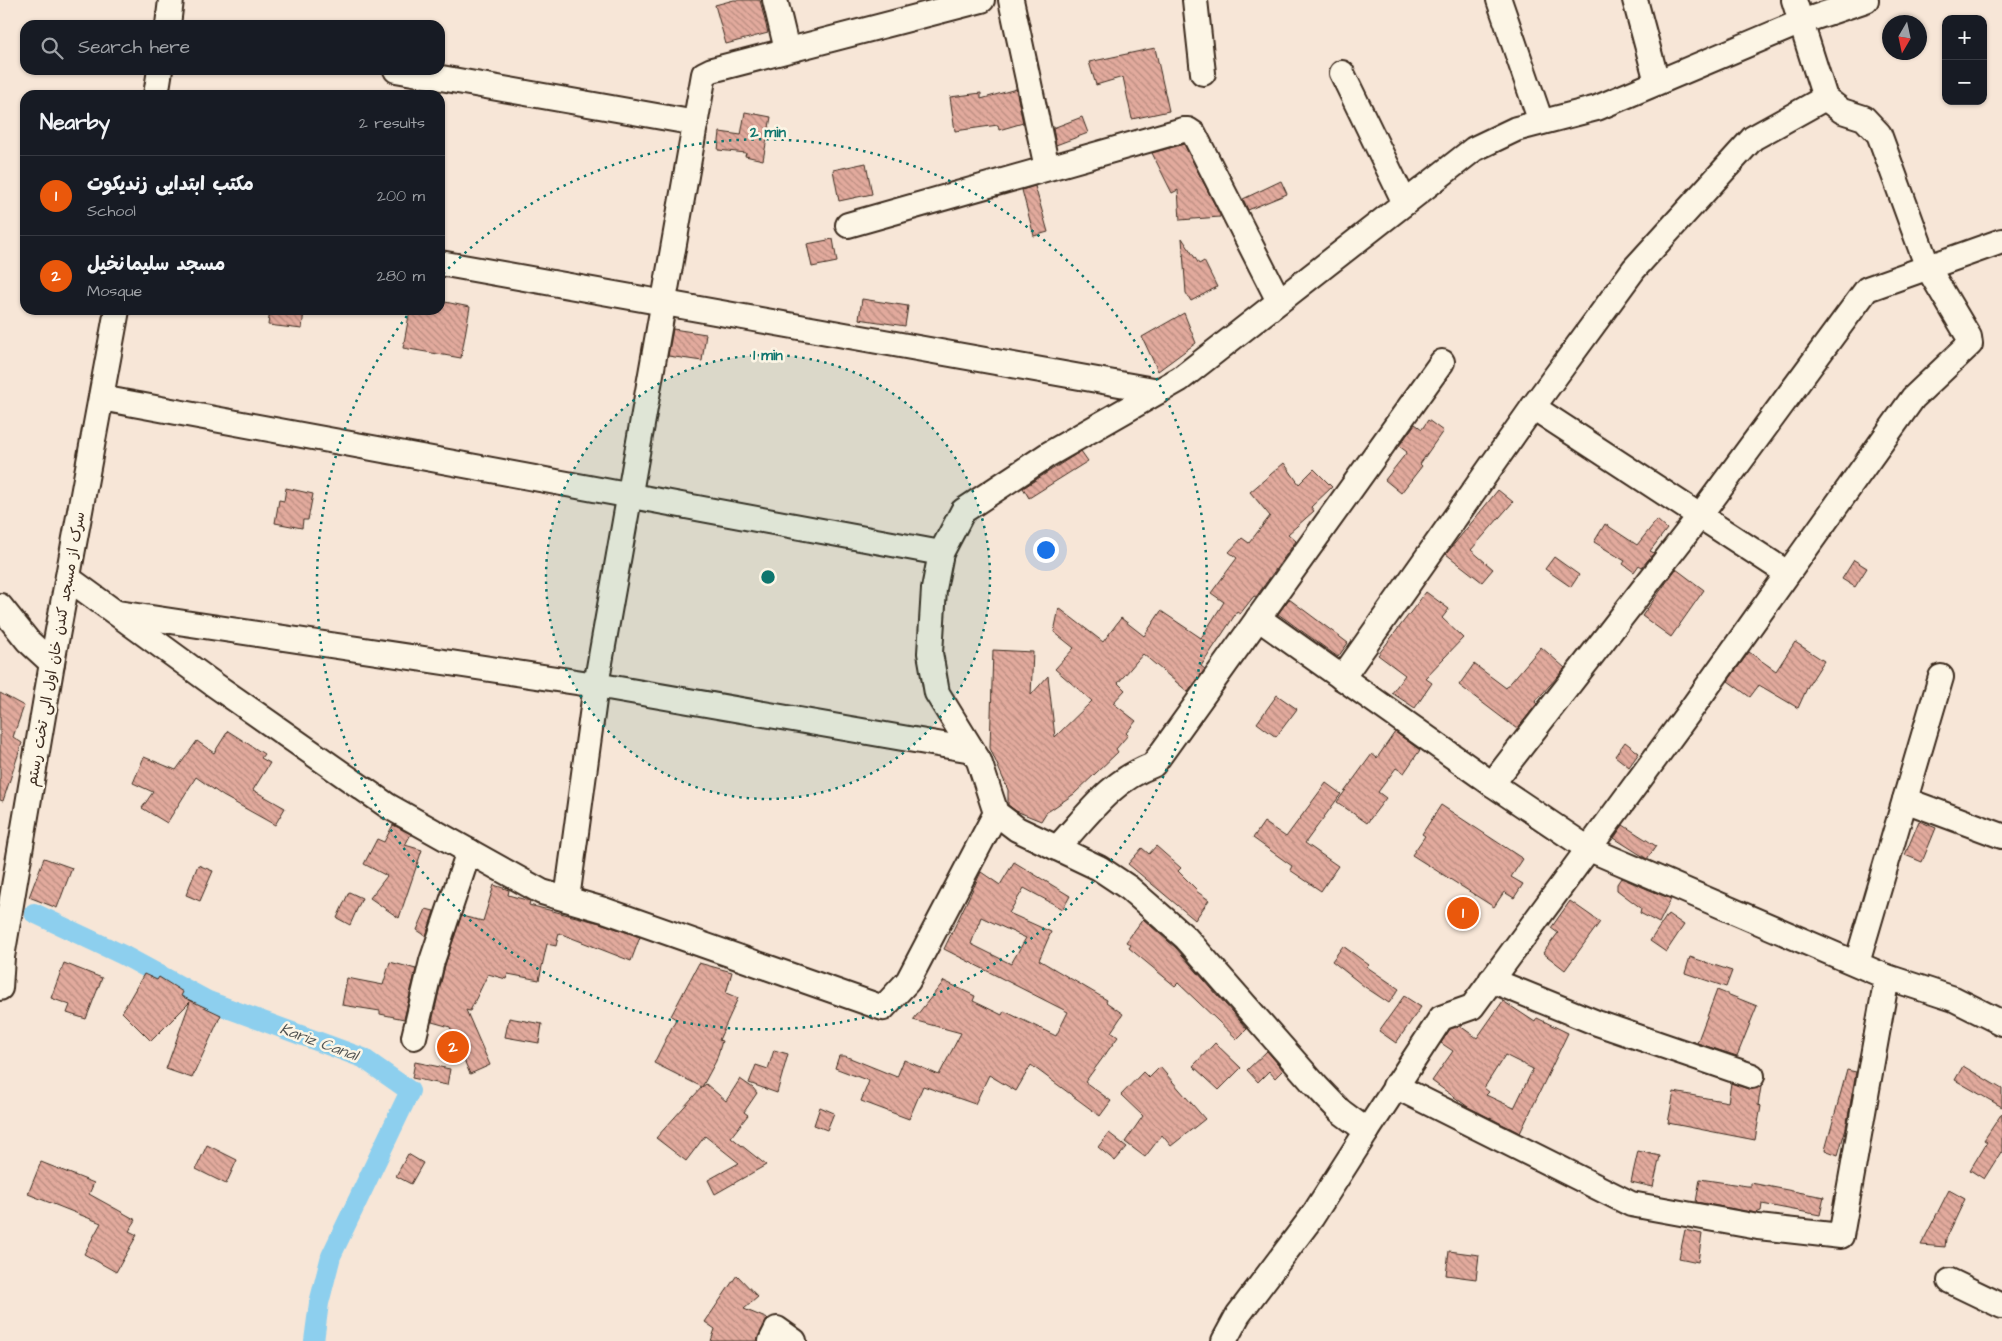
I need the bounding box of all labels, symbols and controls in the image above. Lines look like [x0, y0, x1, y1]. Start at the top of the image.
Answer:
north arrow [1882, 15, 1927, 60]
map controls [1942, 15, 1987, 105]
button: + [1942, 15, 1987, 60]
search box [20, 20, 445, 75]
icon: search [38, 34, 66, 62]
text: Search here [78, 34, 190, 61]
button: − [1942, 60, 1987, 105]
text: Nearby [40, 108, 110, 137]
text: 2 results [359, 112, 425, 134]
text: 2 min [749, 122, 787, 143]
text: مکتب ابتدایی زندیکوت [87, 171, 254, 198]
text: 1 [55, 185, 57, 207]
text: 200 m [377, 185, 425, 207]
text: School [87, 200, 136, 222]
text: مسجد سلیمانخیل [87, 251, 225, 278]
text: 2 [51, 265, 61, 287]
text: 280 m [377, 265, 425, 287]
text: Mosque [87, 280, 142, 302]
text: 1 min [753, 345, 783, 366]
street label: سرک از مسجد کندن خان اول الی تخت رستم [21, 510, 91, 788]
your location [1033, 537, 1059, 563]
centre of rings [759, 568, 777, 586]
pin: 1 [1447, 894, 1479, 932]
water label: Kariz Canal [277, 1018, 363, 1067]
pin: 2 [437, 1028, 469, 1066]

